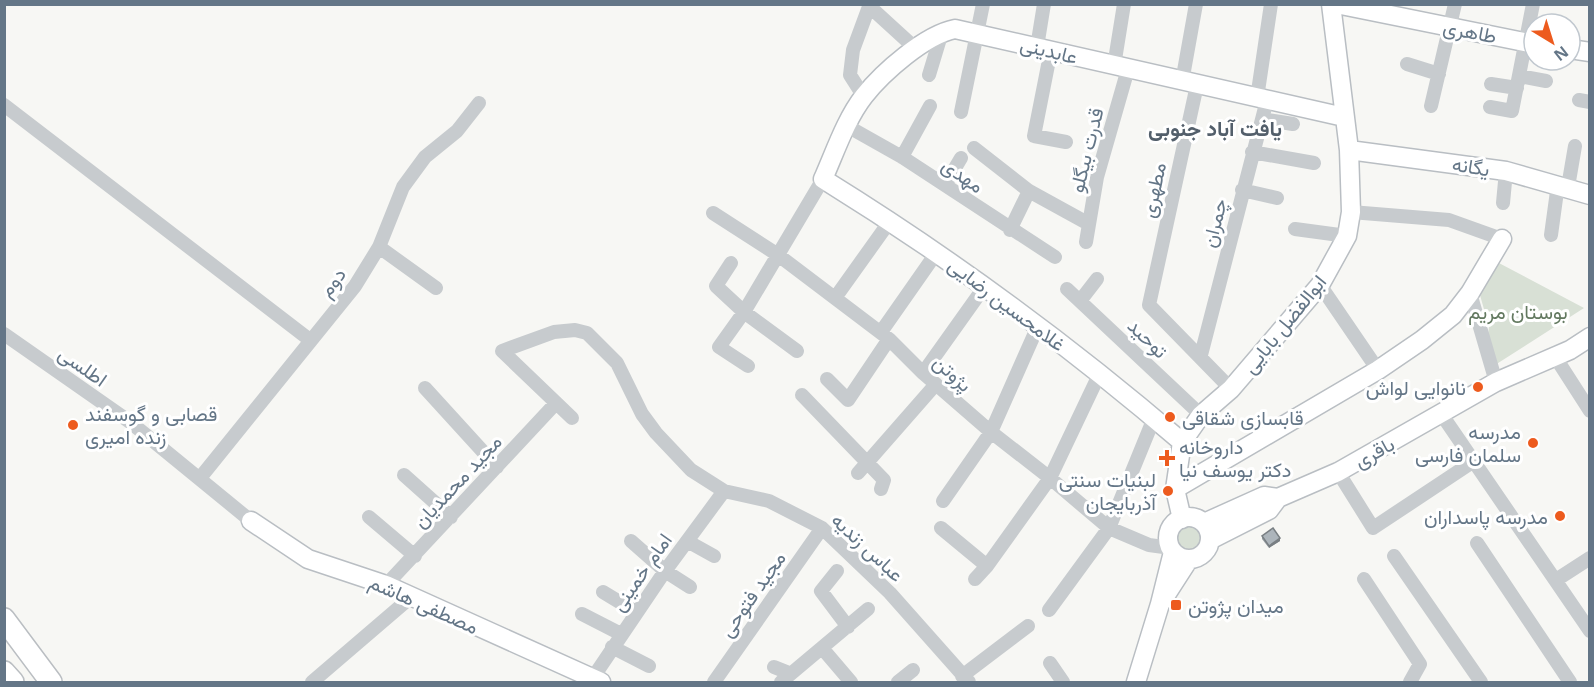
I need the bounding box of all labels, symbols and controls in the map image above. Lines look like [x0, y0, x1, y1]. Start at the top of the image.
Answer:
north arrow [1522, 12, 1582, 72]
street label: طاهری [1441, 13, 1499, 49]
street label: عابدینی [1018, 30, 1080, 70]
text: N [1549, 41, 1573, 66]
street label: قدرت بیگلو [1062, 105, 1110, 195]
district label: یافت آباد جنوبی [1148, 114, 1282, 142]
street label: یگانه [1450, 150, 1492, 182]
street label: مهدی [937, 151, 989, 199]
street label: مطهری [1134, 160, 1172, 220]
street label: چمران [1195, 196, 1234, 250]
street label: غلامحسین رضایی [943, 251, 1071, 357]
street label: دوم [312, 262, 352, 302]
street label: ابوالفضل بابایی [1236, 269, 1332, 379]
park label: بوستان مریم [1468, 298, 1568, 325]
street label: توحید [1122, 312, 1174, 364]
street label: اطلسی [53, 339, 113, 393]
street label: پژوتن [927, 348, 978, 398]
place label: نانوایی لواش [1366, 374, 1466, 401]
marker: نانوایی لواش [1471, 380, 1485, 394]
place label: قصابی و گوسفند زنده امیری [85, 400, 217, 450]
place label: قابسازی شقاقی [1182, 404, 1304, 431]
marker: قابسازی شقاقی [1163, 410, 1177, 424]
marker: قصابی و گوسفند زنده امیری [66, 418, 80, 432]
place label: مدرسه سلمان فارسی [1415, 418, 1521, 468]
street label: مجید محمدیان [407, 428, 507, 534]
street label: باقری [1349, 430, 1399, 474]
place label: داروخانه دکتر یوسف نیا [1179, 433, 1291, 483]
marker: مدرسه سلمان فارسی [1526, 436, 1540, 450]
marker: داروخانه دکتر یوسف نیا [1160, 451, 1174, 465]
place label: لبنیات سنتی آذربایجان [1059, 466, 1157, 516]
marker: لبنیات سنتی آذربایجان [1161, 484, 1175, 498]
place label: مدرسه پاسداران [1424, 503, 1548, 531]
street label: عباس زندیه [826, 506, 910, 588]
marker: مدرسه پاسداران [1553, 509, 1567, 523]
street label: امام خمینی [604, 528, 678, 616]
street label: مجید فتوحی [713, 546, 791, 642]
street label: مصطفی هاشم [365, 568, 483, 640]
place label: میدان پژوتن [1188, 592, 1284, 620]
marker: میدان پژوتن [1169, 598, 1183, 612]

